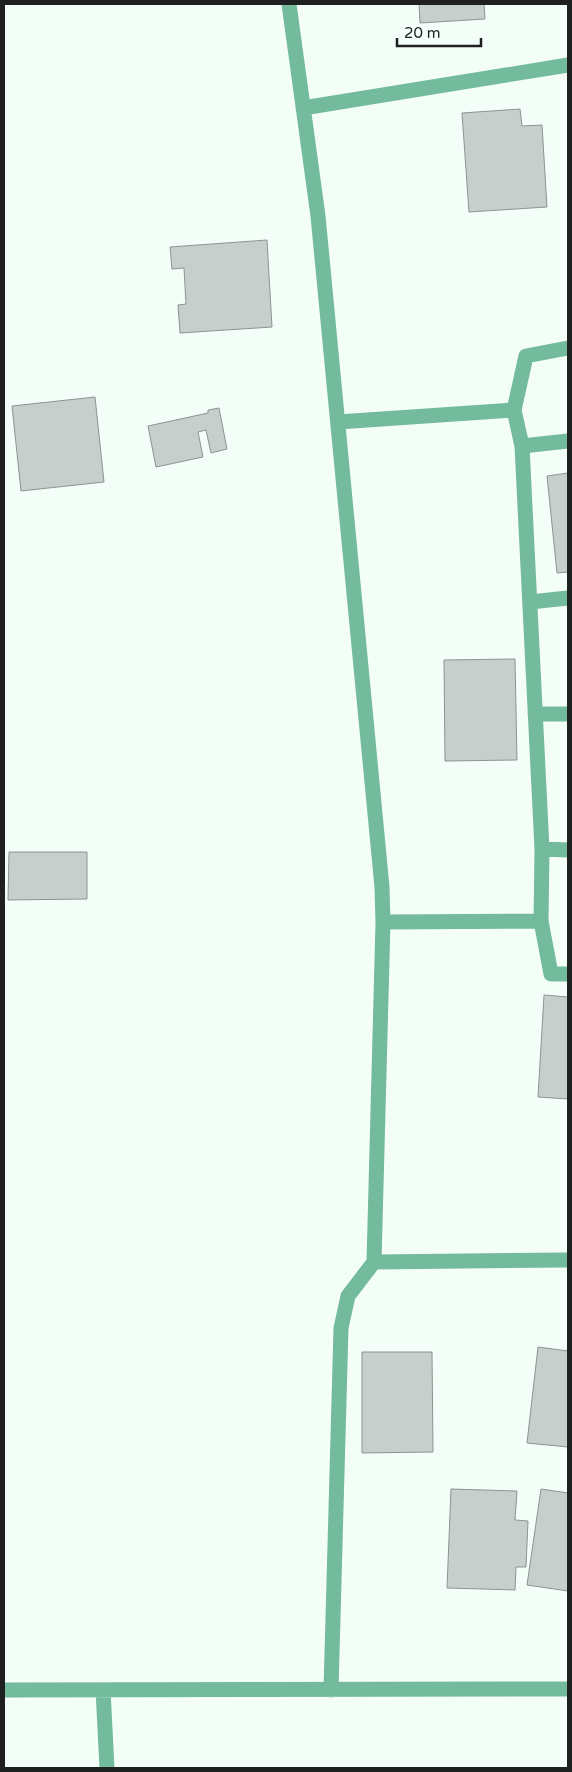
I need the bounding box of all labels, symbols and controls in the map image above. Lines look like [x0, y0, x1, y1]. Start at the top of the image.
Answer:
scale bar [397, 15, 481, 47]
text: 20 m [404, 24, 441, 42]

